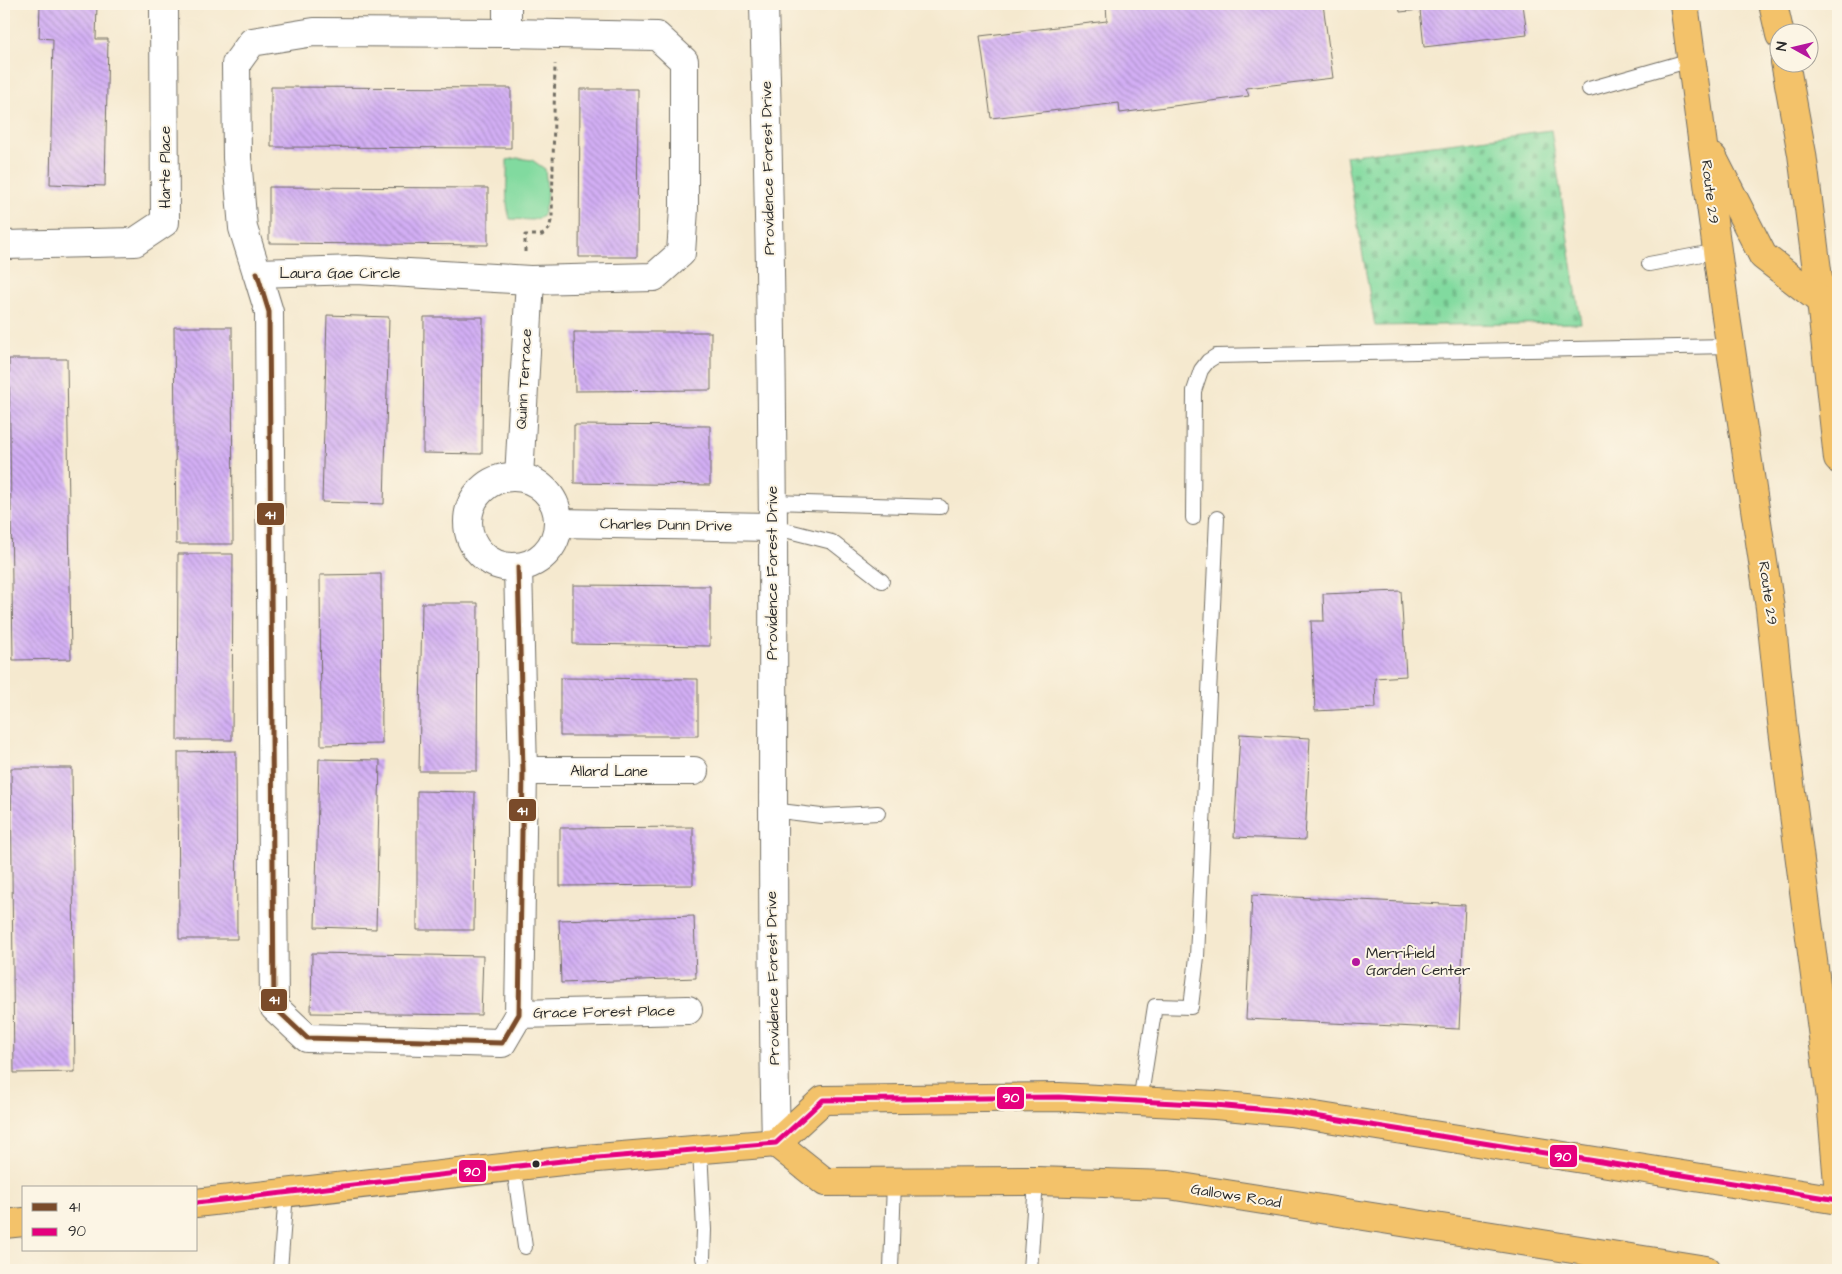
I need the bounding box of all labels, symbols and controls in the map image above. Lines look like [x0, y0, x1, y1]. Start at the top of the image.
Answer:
north arrow [1770, 22, 1820, 72]
text: N [1772, 40, 1793, 52]
street label: Providence Forest Drive [756, 81, 780, 255]
street label: Harte Place [155, 126, 176, 208]
street label: Route 29 [1696, 159, 1724, 225]
street label: Laura Gae Circle [280, 263, 400, 284]
street label: Quinn Terrace [511, 328, 537, 430]
street label: Providence Forest Drive [762, 486, 783, 660]
line badge: 41 [256, 502, 285, 526]
text: 41 [264, 505, 276, 525]
street label: Charles Dunn Drive [600, 513, 732, 537]
street label: Route 29 [1753, 560, 1783, 626]
street label: Allard Lane [570, 761, 648, 782]
line badge: 41 [508, 798, 537, 822]
text: 41 [516, 801, 528, 821]
street label: Providence Forest Drive [761, 891, 785, 1065]
place label: Merrifield Garden Center [1366, 943, 1470, 981]
marker: Merrifield Garden Center [1350, 956, 1362, 968]
line badge: 41 [260, 988, 288, 1012]
text: 41 [268, 990, 280, 1010]
street label: Grace Forest Place [533, 1000, 675, 1024]
line badge: 90 [996, 1086, 1025, 1110]
text: 90 [1003, 1088, 1020, 1108]
line badge: 90 [1549, 1144, 1578, 1168]
text: 90 [1555, 1147, 1572, 1167]
line badge: 90 [458, 1159, 487, 1183]
unlabelled marker [531, 1159, 541, 1169]
text: 90 [464, 1162, 481, 1182]
street label: Gallows Road [1189, 1178, 1283, 1214]
legend [22, 1186, 198, 1252]
text: 41 [68, 1197, 80, 1218]
text: 90 [68, 1221, 87, 1242]

